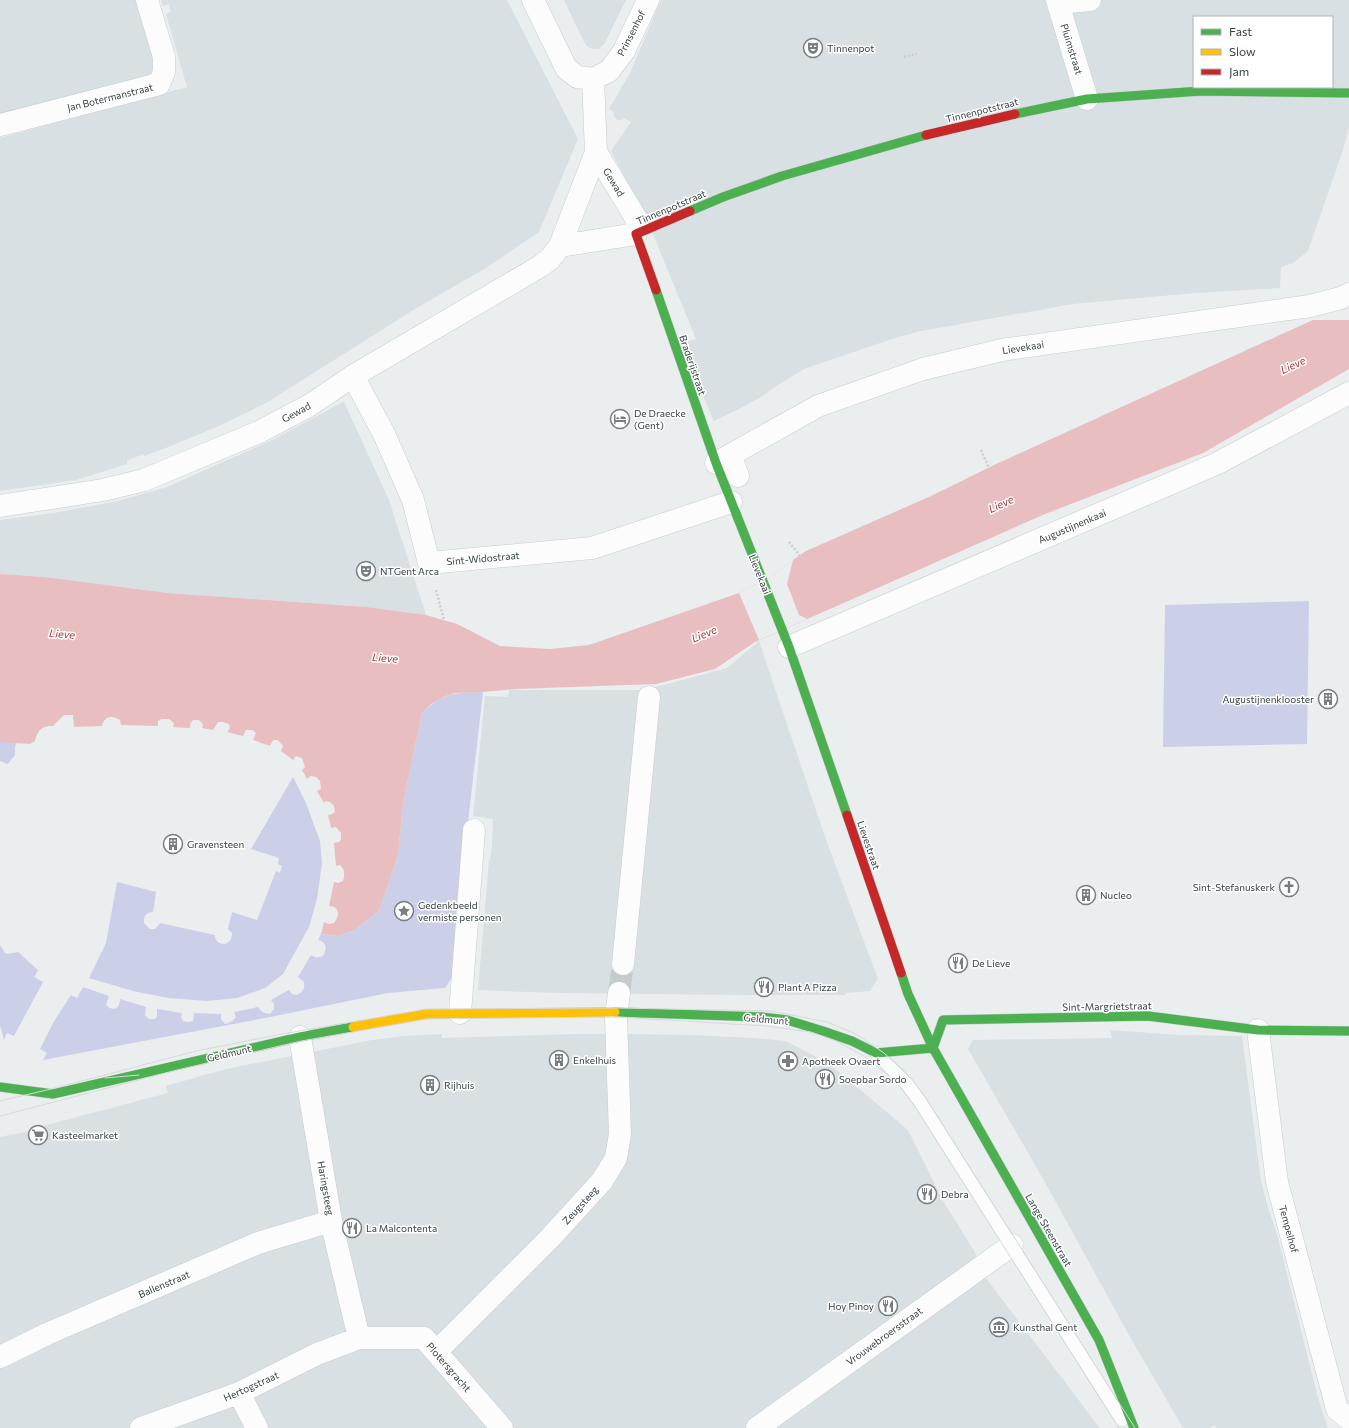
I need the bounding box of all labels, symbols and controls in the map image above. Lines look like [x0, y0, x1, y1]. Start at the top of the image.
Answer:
street label: Prinsenhof [614, 8, 648, 58]
legend [1193, 16, 1333, 88]
street label: Pluimstraat [1059, 22, 1085, 76]
text: Fast [1229, 24, 1252, 38]
theatre icon: Tinnenpot [802, 37, 824, 59]
place label: Tinnenpot [827, 42, 874, 54]
text: Slow [1229, 44, 1256, 58]
text: Jam [1229, 64, 1249, 79]
street label: Jan Botermanstraat [66, 81, 154, 113]
street label: Tinnenpotstraat [944, 95, 1020, 125]
street label: Gewad [601, 165, 627, 199]
street label: Tinnenpotstraat [634, 187, 708, 227]
street label: Braderijstraat [677, 333, 709, 397]
street label: Lievekaai [1001, 338, 1045, 356]
water label: Lieve [1278, 353, 1308, 376]
street label: Gewad [279, 399, 313, 425]
place label: De Draecke (Gent) [634, 407, 686, 431]
hotel icon: De Draecke (Gent) [609, 408, 631, 430]
water label: Lieve [986, 492, 1016, 515]
street label: Augustijnenkaai [1036, 506, 1108, 546]
street label: Sint-Widostraat [446, 549, 520, 567]
street label: Lievekaai [747, 552, 773, 596]
theatre icon: NTGent Arca [355, 560, 377, 582]
place label: NTGent Arca [380, 565, 439, 577]
water label: Lieve [689, 622, 719, 645]
water label: Lieve [49, 626, 76, 641]
water label: Lieve [372, 650, 399, 665]
building icon: Augustijnenklooster [1317, 688, 1339, 710]
place label: Augustijnenklooster [1223, 693, 1314, 705]
street label: Lievestraat [855, 819, 883, 871]
building icon: Gravensteen [162, 833, 184, 855]
place label: Gravensteen [187, 838, 244, 850]
church icon: Sint-Stefanuskerk [1278, 876, 1300, 898]
place label: Sint-Stefanuskerk [1193, 881, 1276, 893]
building icon: Nucleo [1075, 884, 1097, 906]
place label: Nucleo [1100, 889, 1132, 901]
place label: Gedenkbeeld vermiste personen [418, 899, 502, 923]
place icon: Gedenkbeeld vermiste personen [393, 900, 415, 922]
restaurant icon: De Lieve [947, 952, 969, 974]
place label: De Lieve [972, 957, 1010, 969]
restaurant icon: Plant A Pizza [753, 976, 775, 998]
place label: Plant A Pizza [778, 981, 837, 993]
street label: Sint-Margrietstraat [1062, 999, 1152, 1013]
street label: Geldmunt [743, 1011, 789, 1027]
street label: Geldmunt [206, 1042, 252, 1064]
building icon: Enkelhuis [548, 1049, 570, 1071]
pharmacy icon: Apotheek Ovaert [777, 1050, 799, 1072]
place label: Enkelhuis [573, 1054, 617, 1066]
place label: Apotheek Ovaert [802, 1055, 880, 1067]
restaurant icon: Soepbar Sordo [814, 1068, 836, 1090]
place label: Soepbar Sordo [839, 1073, 907, 1085]
building icon: Rijhuis [419, 1074, 441, 1096]
place label: Rijhuis [444, 1079, 475, 1091]
supermarket icon: Kasteelmarket [27, 1124, 49, 1146]
place label: Kasteelmarket [52, 1129, 118, 1141]
street label: Haringsteeg [315, 1160, 337, 1217]
street label: Zeugsteeg [560, 1183, 601, 1227]
restaurant icon: Debra [916, 1183, 938, 1205]
place label: Debra [941, 1188, 969, 1200]
street label: Lange Steenstraat [1023, 1191, 1075, 1269]
street label: Tempelhof [1277, 1204, 1301, 1254]
restaurant icon: La Malcontenta [341, 1217, 363, 1239]
place label: La Malcontenta [366, 1222, 437, 1234]
street label: Ballenstraat [136, 1268, 192, 1300]
restaurant icon: Hoy Pinoy [877, 1295, 899, 1317]
place label: Hoy Pinoy [828, 1300, 874, 1312]
street label: Vrouwebroersstraat [844, 1304, 924, 1368]
museum icon: Kunsthal Gent [988, 1316, 1010, 1338]
place label: Kunsthal Gent [1013, 1321, 1077, 1333]
street label: Plotersgracht [424, 1340, 474, 1394]
street label: Hertogstraat [221, 1368, 281, 1404]

